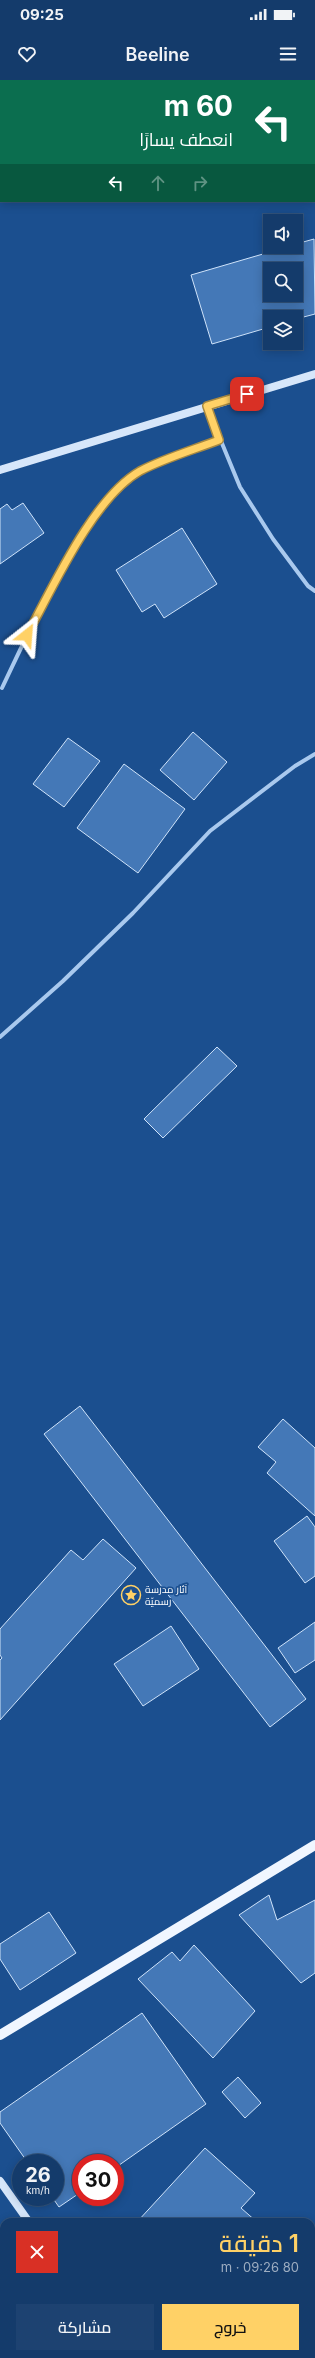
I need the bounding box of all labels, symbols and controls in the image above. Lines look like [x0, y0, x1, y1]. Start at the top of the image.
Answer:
text: 09:25 [20, 5, 64, 24]
icon: heart [16, 43, 38, 65]
icon: menu [277, 43, 299, 65]
text: Beeline [125, 44, 190, 65]
text: 60 m [164, 89, 233, 123]
icon: left [247, 96, 299, 148]
text: انعطف يسارًا [139, 129, 233, 150]
icon: left [105, 172, 127, 194]
icon: ahead [147, 172, 169, 194]
icon: right [189, 172, 211, 194]
map controls [263, 214, 303, 350]
button: sound [263, 214, 303, 254]
button: search [263, 262, 303, 302]
button: layers [263, 310, 303, 350]
pin [230, 377, 264, 411]
icon: arrive [236, 383, 258, 405]
position arrow [6, 614, 48, 656]
place label: آثار مدرسة رسميّة [145, 1583, 188, 1607]
place icon: آثار مدرسة رسميّة [120, 1584, 142, 1606]
speed limit sign: 30 [72, 2154, 124, 2206]
text: 26 [25, 2163, 51, 2187]
text: km/h [26, 2184, 50, 2196]
text: 1 دقيقة [219, 2229, 299, 2258]
button: close [16, 2231, 58, 2273]
text: 80 m · 09:26 [221, 2259, 299, 2275]
button: مشاركة [16, 2304, 154, 2350]
button: خروج [162, 2304, 299, 2350]

